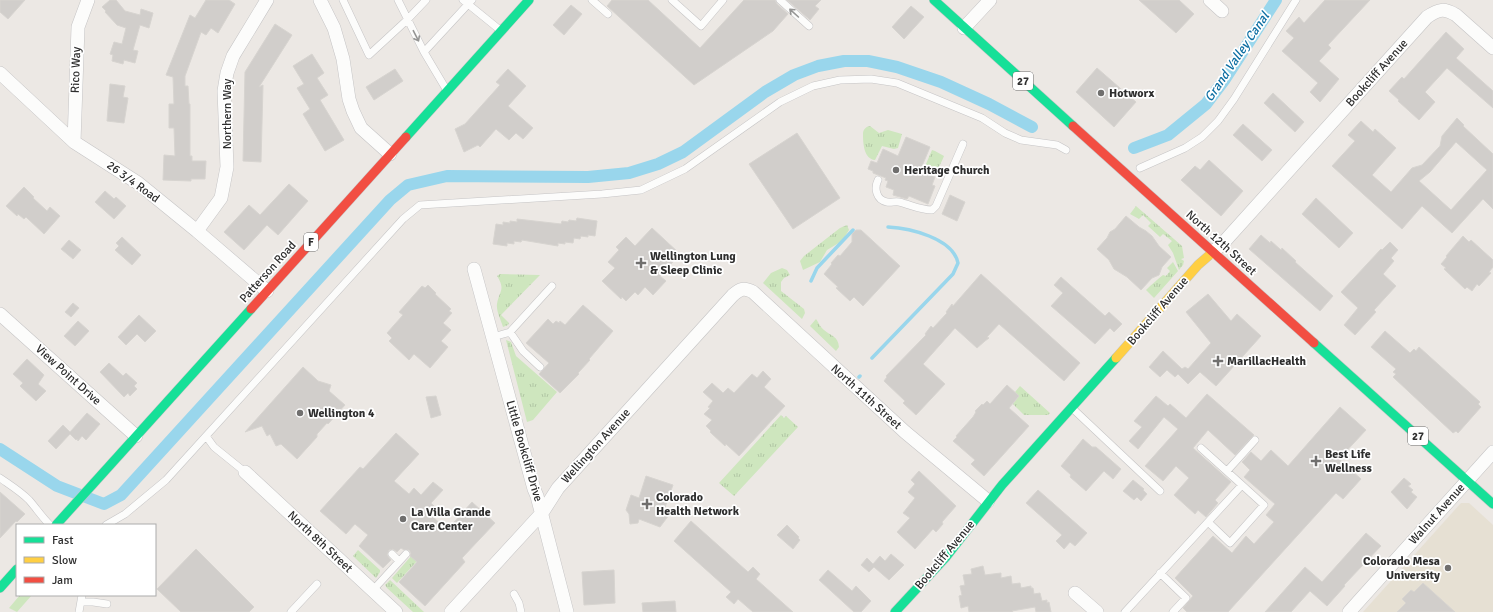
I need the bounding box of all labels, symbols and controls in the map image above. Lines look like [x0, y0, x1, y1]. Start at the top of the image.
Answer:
one-way arrow [789, 8, 799, 18]
water label: Grand Valley Canal [1201, 8, 1274, 105]
one-way arrow [412, 29, 420, 41]
street label: Bookcliff Avenue [1343, 36, 1411, 110]
street label: Rico Way [68, 46, 84, 93]
road number: 27 [1013, 72, 1033, 90]
street label: Northern Way [220, 78, 235, 149]
place label: Hotworx [1109, 86, 1154, 101]
marker: Hotworx [1096, 88, 1106, 98]
street label: 26 3/4 Road [104, 158, 162, 206]
place label: Heritage Church [904, 163, 990, 178]
marker: Heritage Church [891, 165, 901, 175]
street label: North 12th Street [1183, 207, 1259, 279]
road number: F [304, 233, 318, 251]
street label: Patterson Road [236, 238, 300, 306]
place label: Wellington Lung & Sleep Clinic [650, 249, 736, 278]
marker: Wellington Lung & Sleep Clinic [635, 257, 647, 269]
street label: Bookcliff Avenue [1124, 274, 1192, 348]
street label: View Point Drive [32, 341, 104, 409]
place label: MarillacHealth [1227, 354, 1306, 369]
marker: MarillacHealth [1212, 355, 1224, 367]
street label: North 11th Street [828, 361, 904, 433]
street label: Little Bookcliff Drive [502, 399, 546, 503]
street label: Wellington Avenue [558, 405, 634, 487]
place label: Wellington 4 [308, 406, 375, 421]
marker: Wellington 4 [295, 408, 305, 418]
road number: 27 [1408, 427, 1428, 445]
place label: Best Life Wellness [1325, 447, 1373, 476]
marker: Best Life Wellness [1310, 455, 1322, 467]
street label: Walnut Avenue [1406, 480, 1468, 548]
place label: Colorado Health Network [656, 490, 740, 519]
marker: Colorado Health Network [641, 498, 653, 510]
place label: La Villa Grande Care Center [411, 505, 491, 534]
street label: North 8th Street [284, 508, 356, 576]
marker: La Villa Grande Care Center [398, 514, 408, 524]
street label: Bookcliff Avenue [912, 517, 978, 593]
legend [16, 524, 156, 596]
text: Fast [52, 533, 73, 548]
text: Slow [52, 553, 77, 568]
place label: Colorado Mesa University [1363, 554, 1440, 583]
marker: Colorado Mesa University [1443, 563, 1453, 573]
text: Jam [52, 573, 73, 588]

